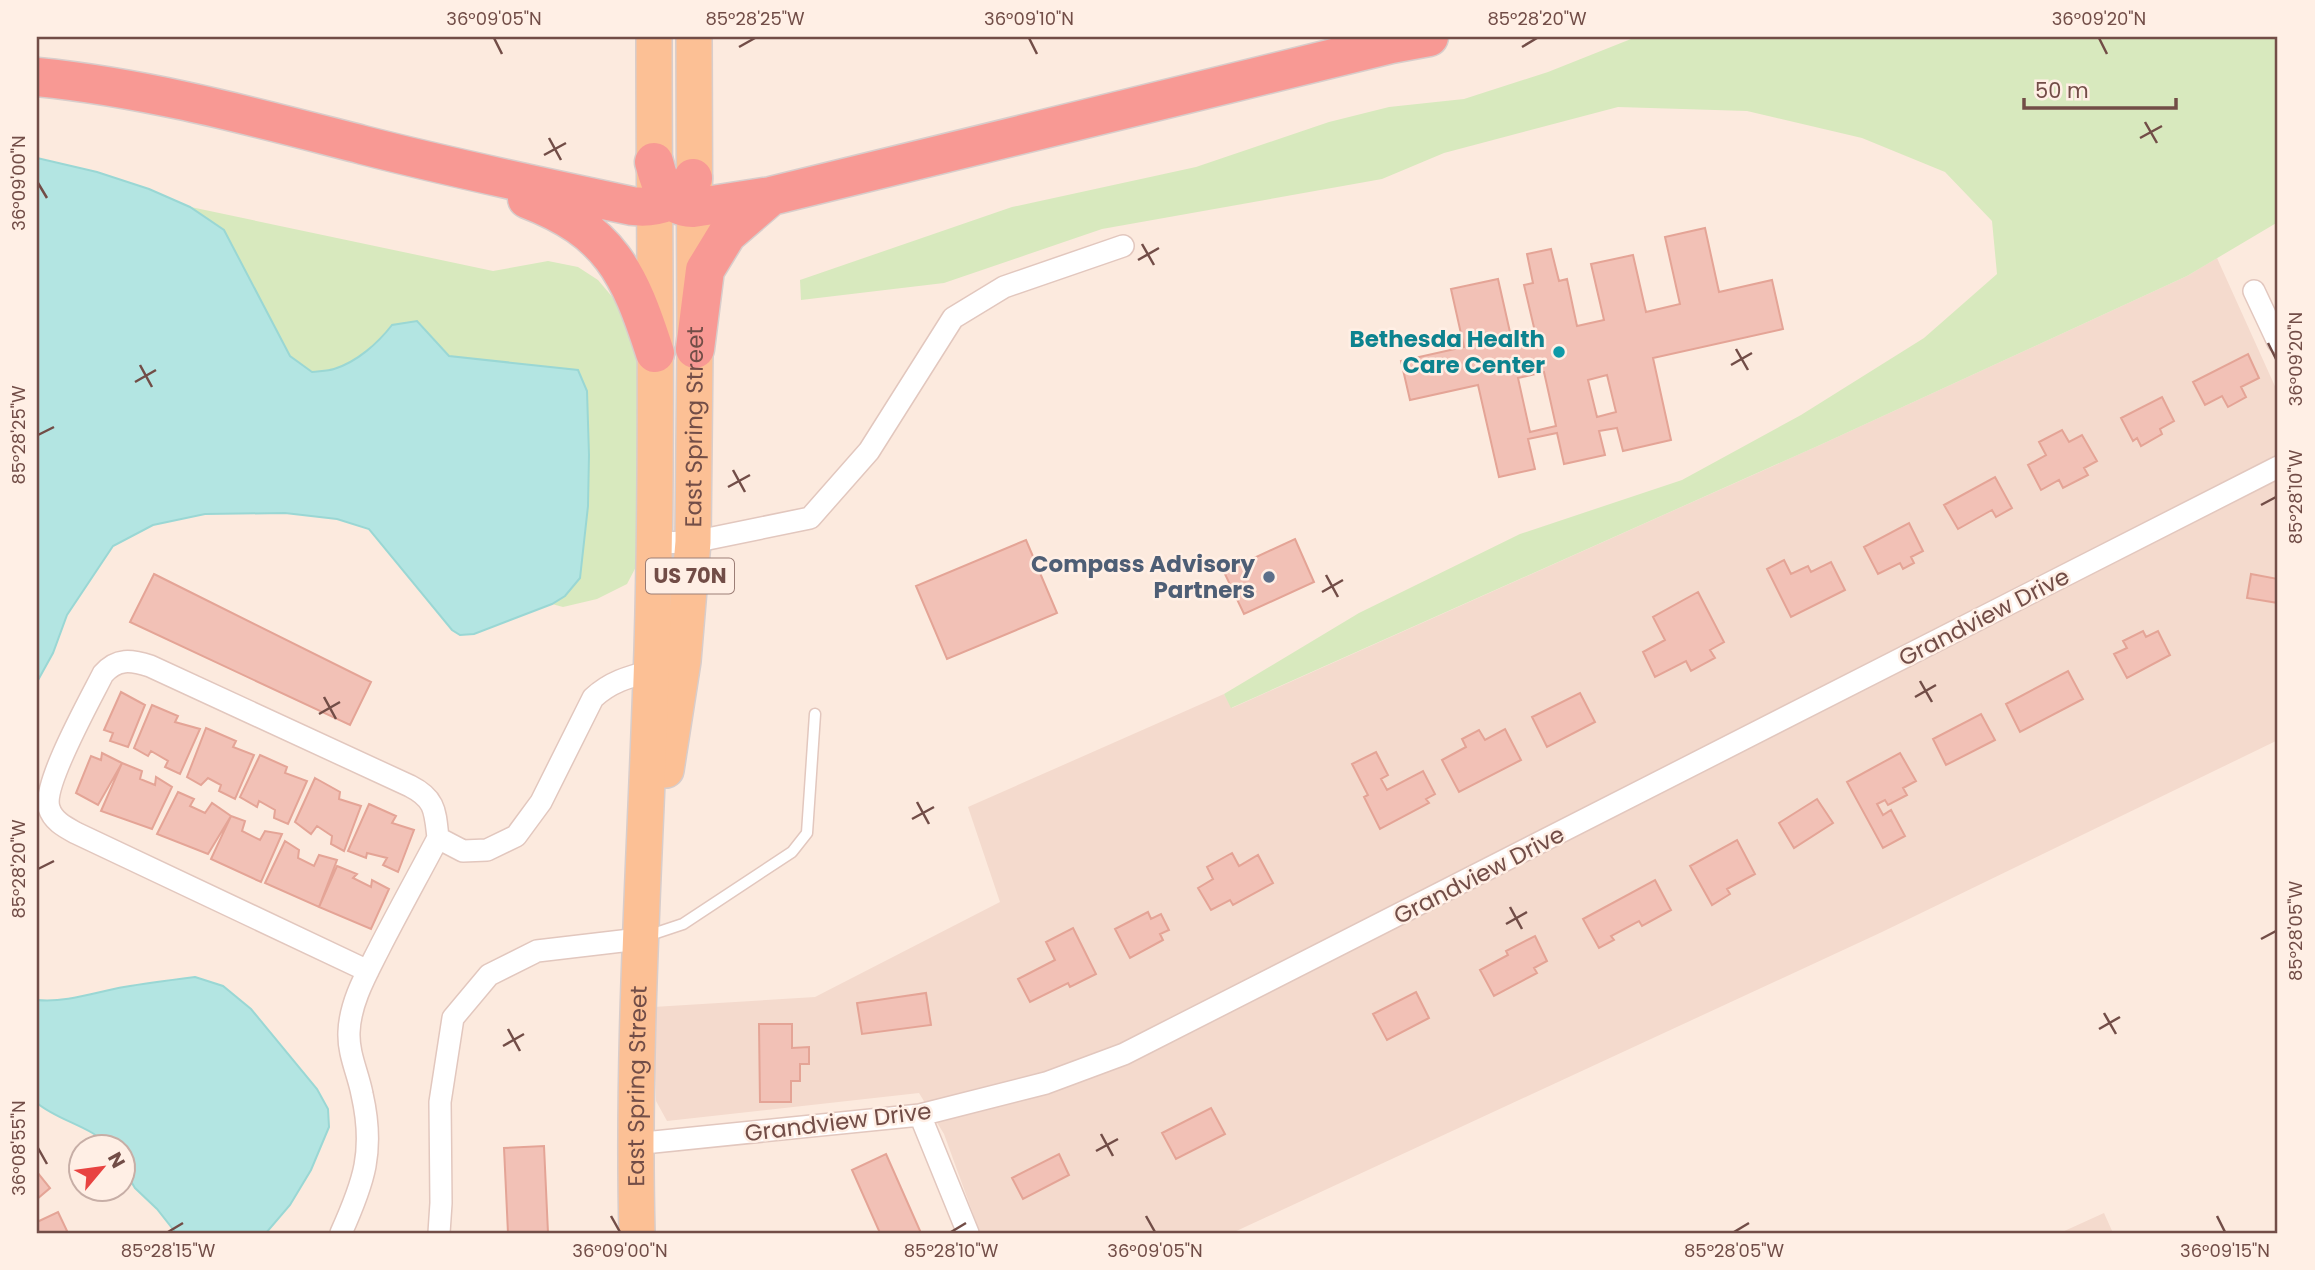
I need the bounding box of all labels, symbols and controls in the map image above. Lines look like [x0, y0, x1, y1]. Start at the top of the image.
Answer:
text: 36°09'05"N [446, 6, 542, 31]
text: 85°28'25"W [705, 6, 805, 31]
text: 36°09'10"N [984, 6, 1074, 31]
text: 85°28'20"W [1487, 6, 1587, 31]
text: 36°09'20"N [2052, 6, 2146, 31]
scale bar [2024, 66, 2177, 110]
text: 50 m [2035, 76, 2089, 105]
text: 36°09'00"N [6, 135, 31, 231]
text: 36°09'20"N [2283, 312, 2308, 406]
place label: Bethesda Health Care Center [1349, 323, 1545, 381]
street label: East Spring Street [677, 326, 711, 527]
marker: Bethesda Health Care Center [1551, 344, 1567, 360]
text: 85°28'25"W [6, 385, 31, 485]
text: 85°28'10"W [2283, 449, 2308, 544]
place label: Compass Advisory Partners [1031, 548, 1255, 606]
road number: US 70N [646, 558, 734, 594]
street label: Grandview Drive [1893, 560, 2075, 674]
marker: Compass Advisory Partners [1261, 569, 1277, 585]
street label: Grandview Drive [1388, 818, 1570, 932]
text: 85°28'20"W [6, 819, 31, 919]
text: 85°28'05"W [2283, 881, 2308, 981]
street label: East Spring Street [620, 985, 655, 1187]
street label: Grandview Drive [743, 1095, 933, 1149]
text: 36°08'55"N [6, 1100, 31, 1196]
north arrow [66, 1134, 136, 1204]
text: N [101, 1147, 132, 1173]
text: 85°28'15"W [121, 1238, 216, 1263]
text: 36°09'00"N [572, 1238, 668, 1263]
text: 85°28'10"W [904, 1238, 999, 1263]
text: 36°09'05"N [1107, 1238, 1203, 1263]
text: 85°28'05"W [1684, 1238, 1784, 1263]
text: 36°09'15"N [2180, 1238, 2270, 1263]

